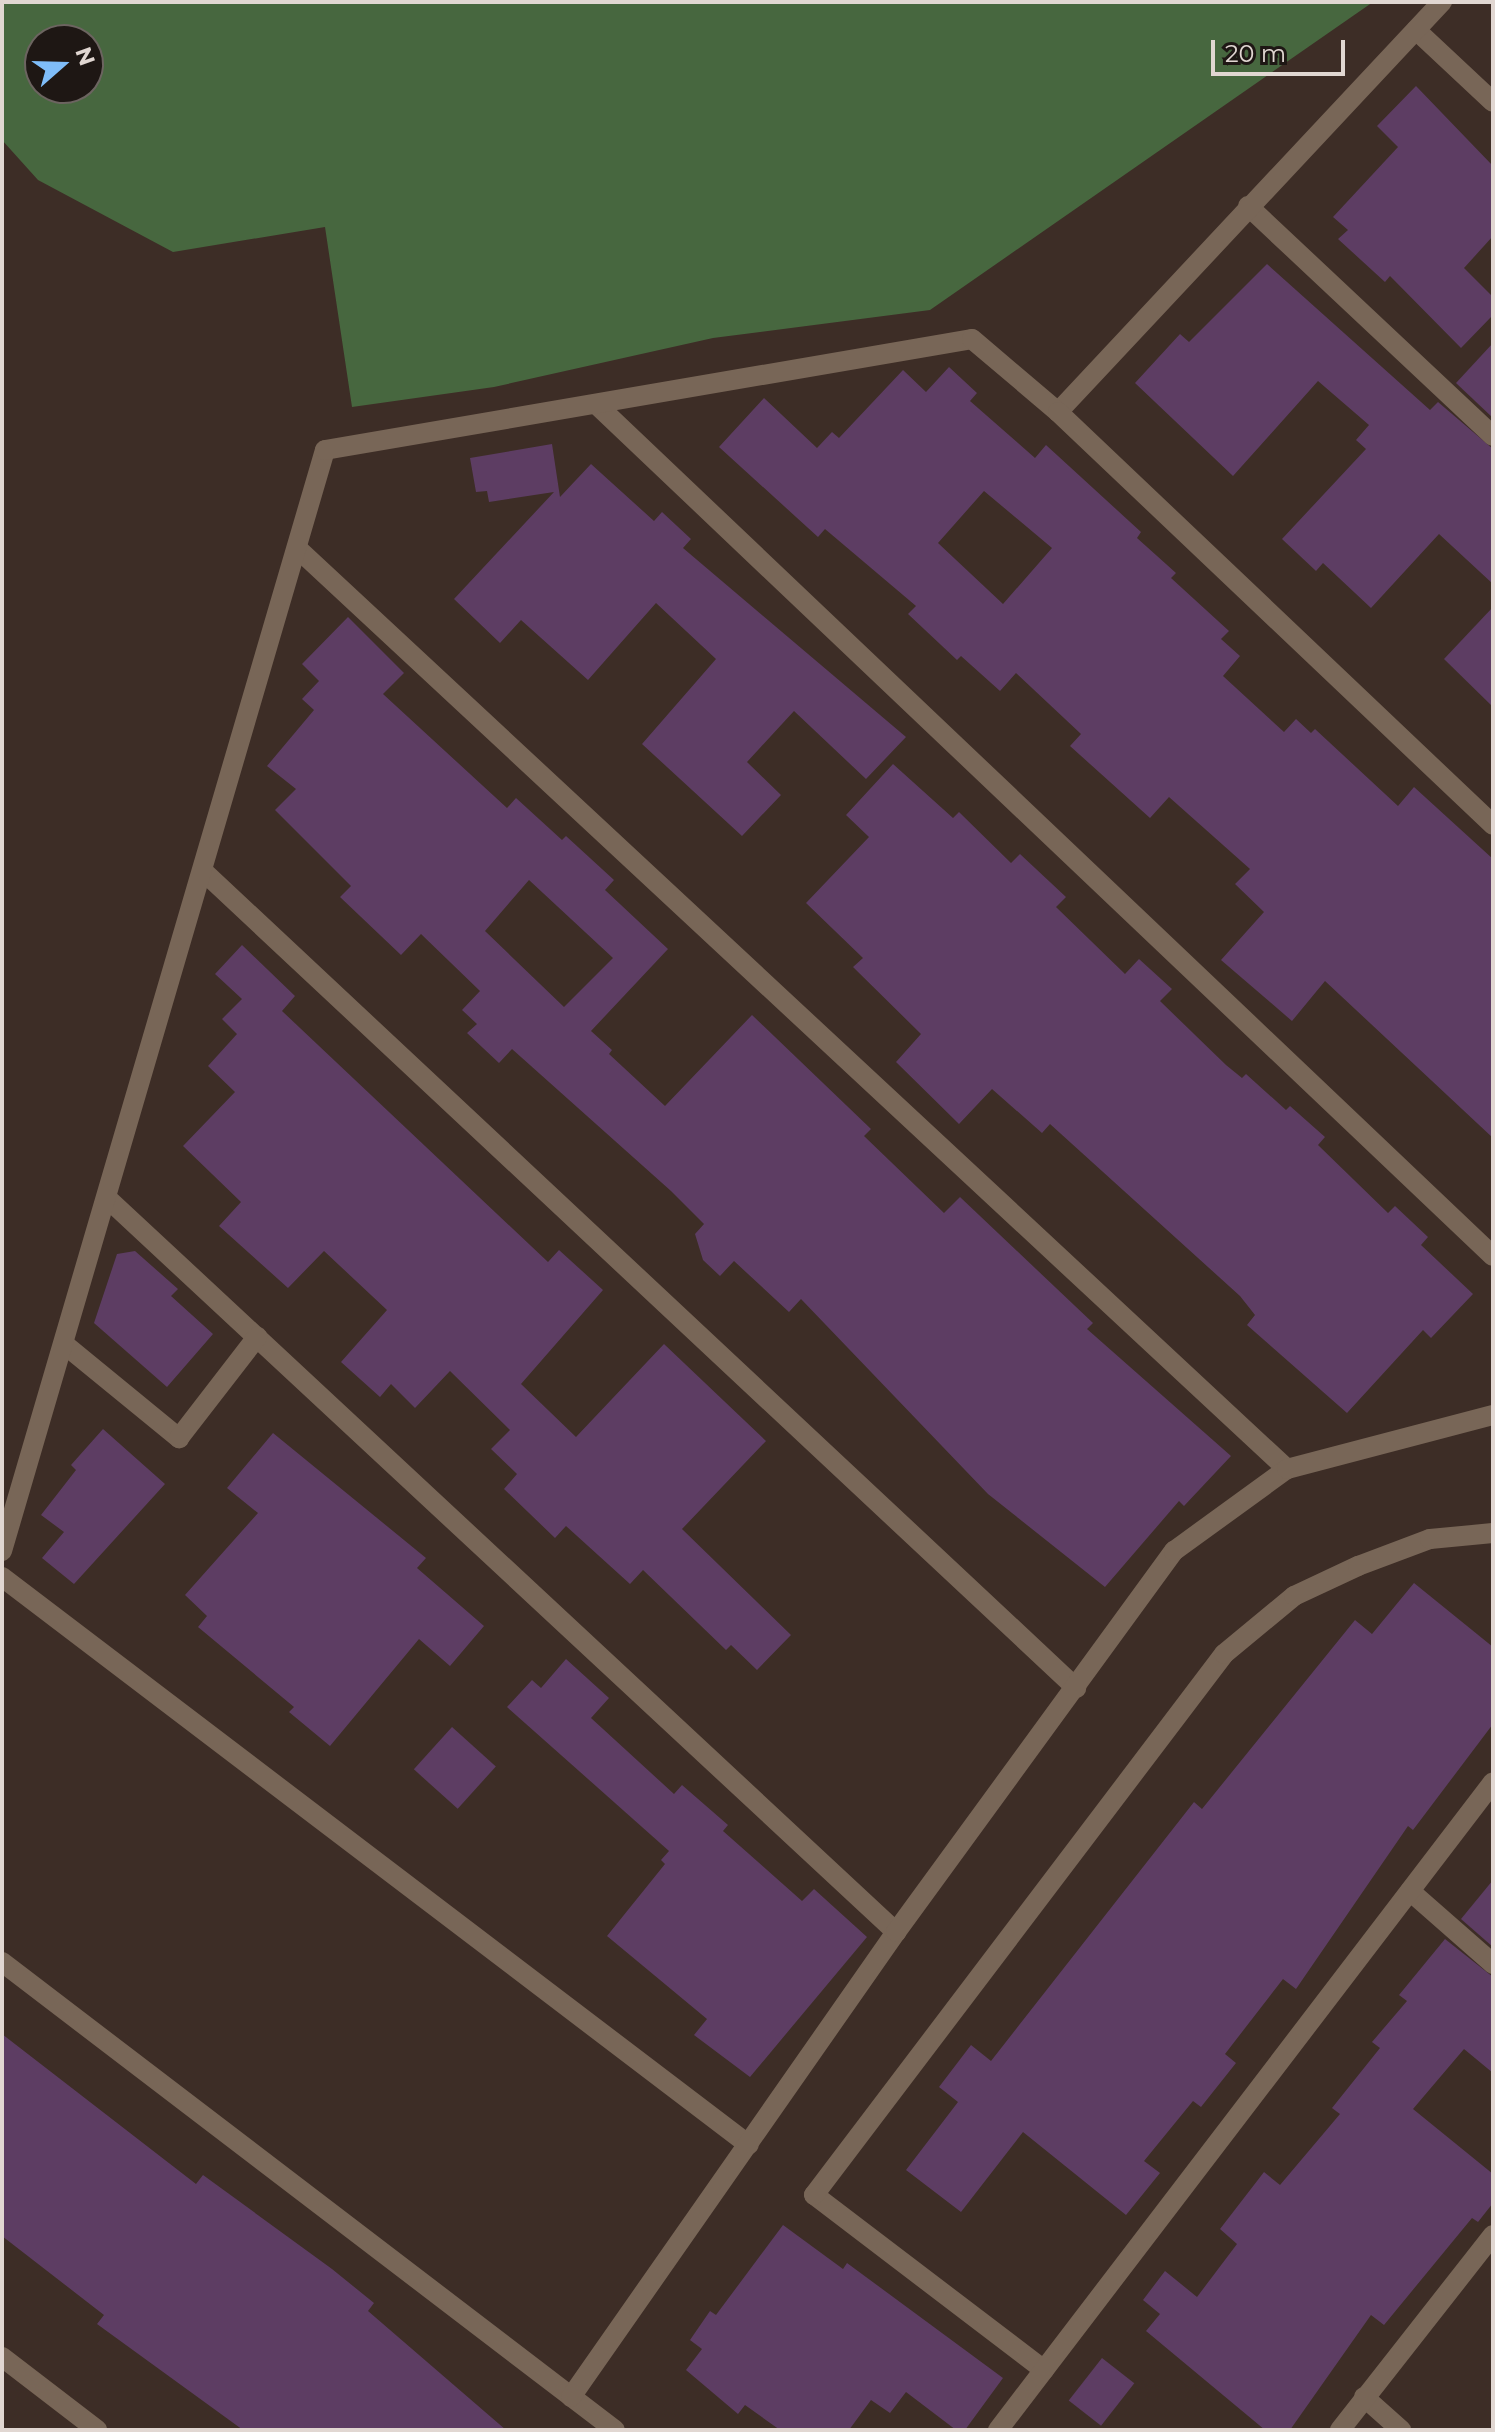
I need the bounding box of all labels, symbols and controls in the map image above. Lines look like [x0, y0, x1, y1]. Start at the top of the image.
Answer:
north arrow [24, 24, 104, 104]
scale bar [1215, 24, 1349, 74]
text: 20 m [1225, 39, 1286, 68]
text: N [69, 43, 101, 69]

